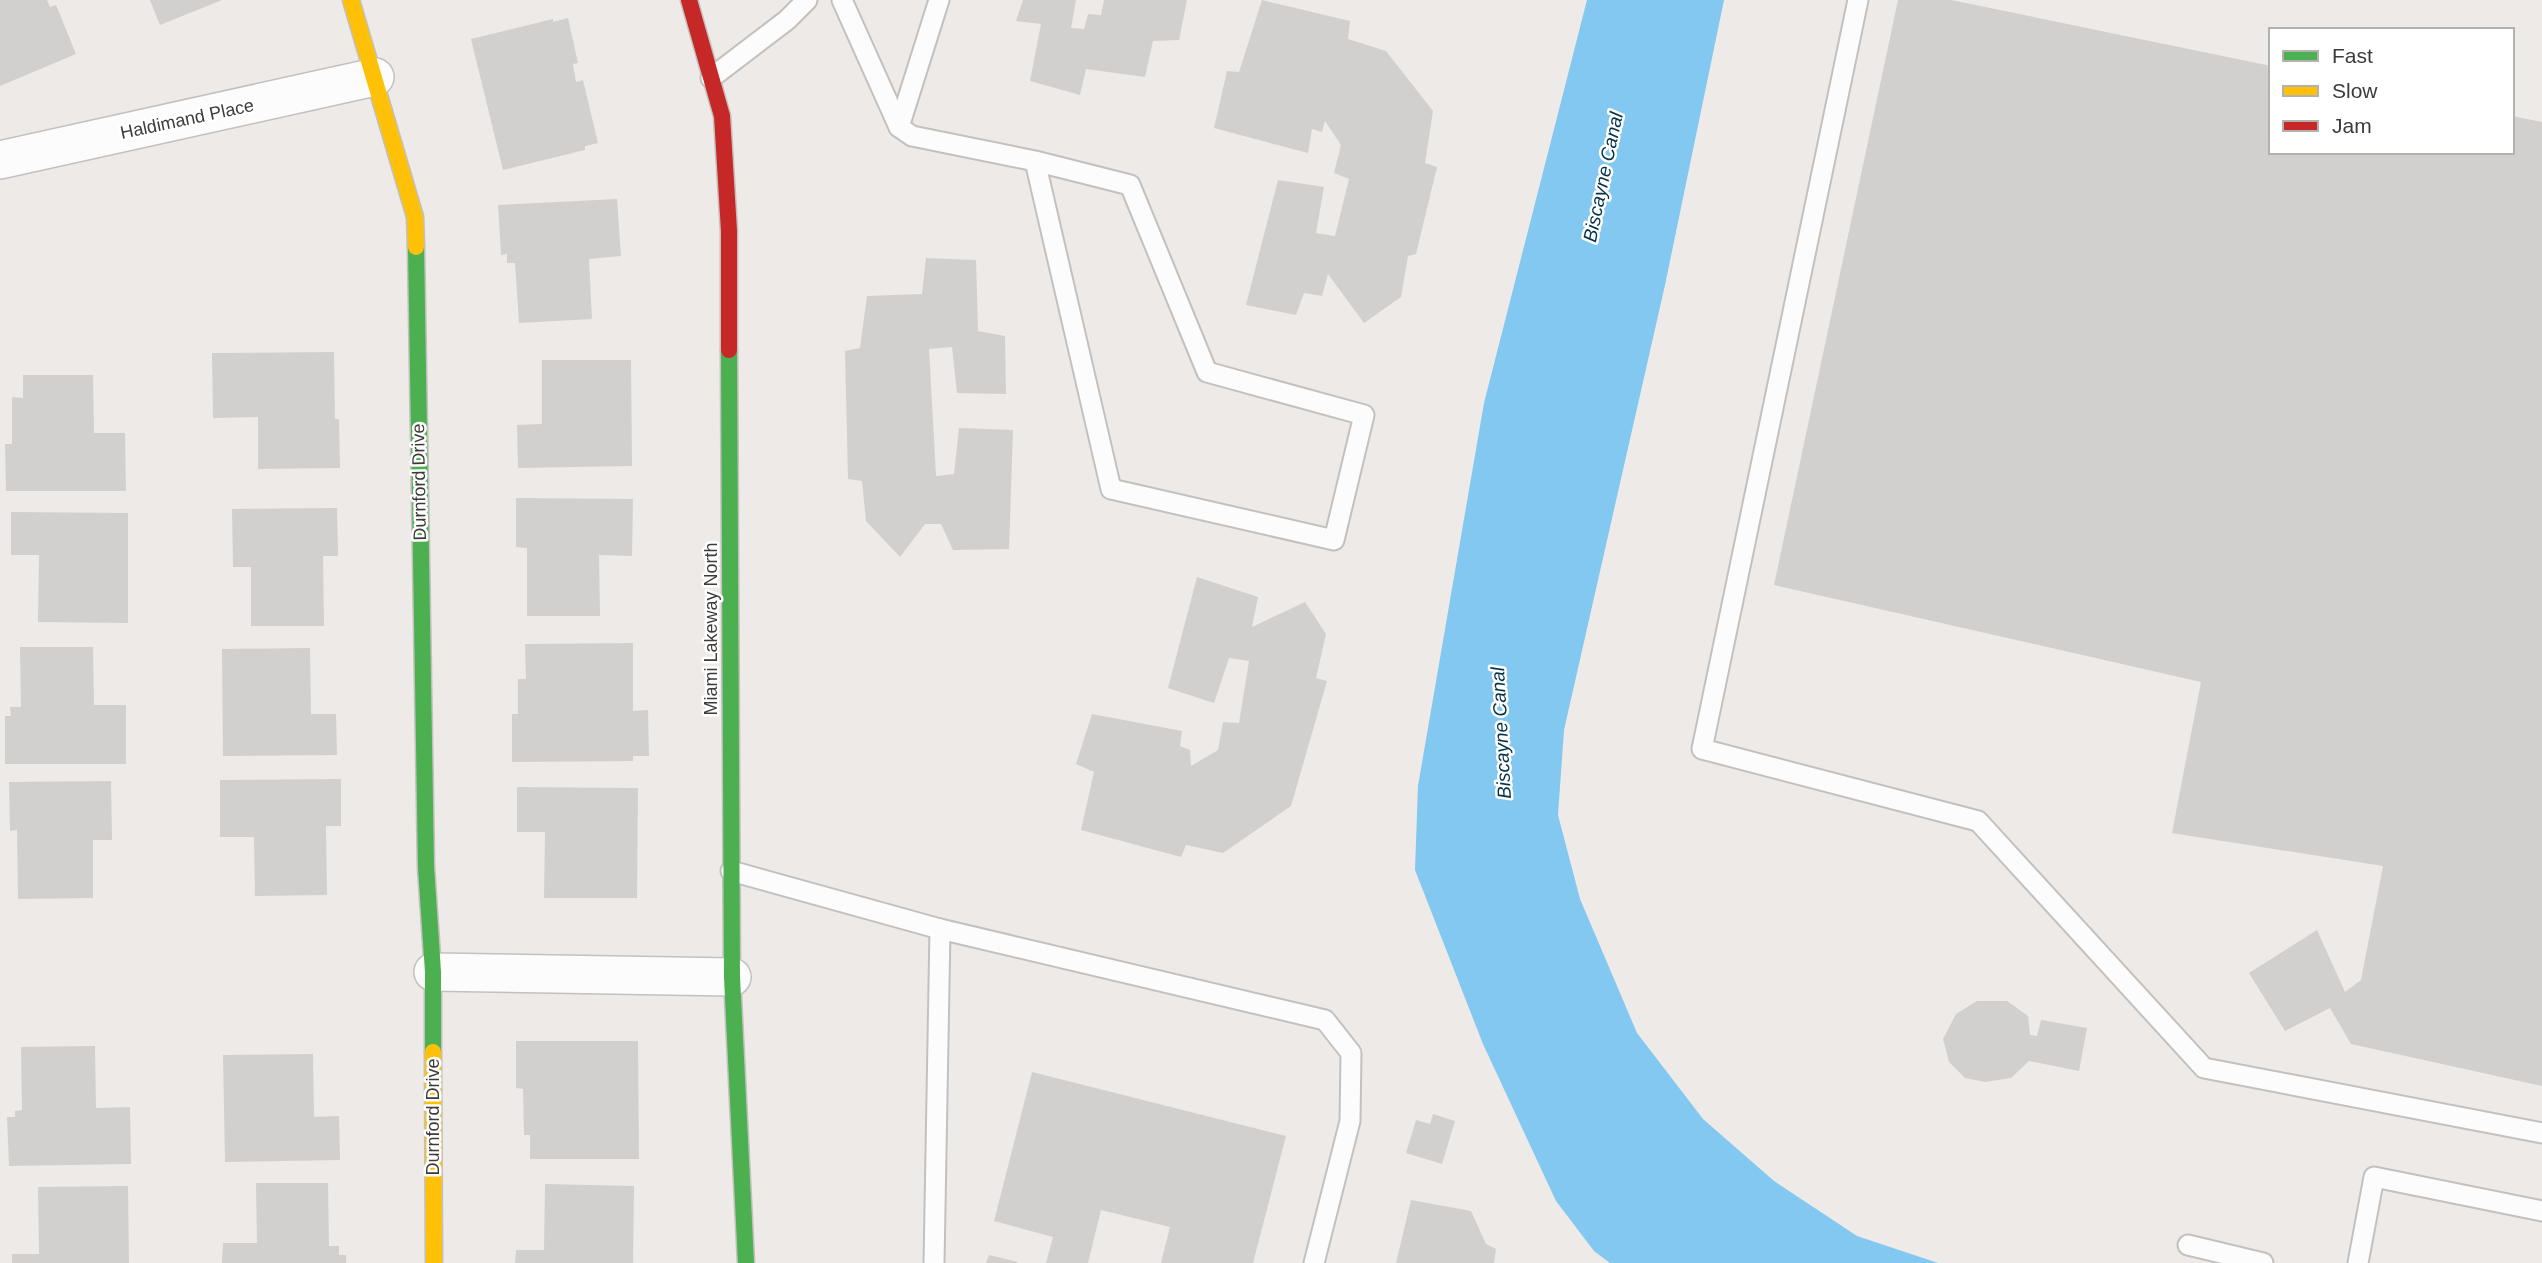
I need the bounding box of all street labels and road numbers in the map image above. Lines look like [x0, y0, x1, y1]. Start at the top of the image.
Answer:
street label: Haldimand Place [118, 95, 256, 143]
street label: Durnford Drive [408, 423, 430, 541]
street label: Miami Lakeway North [701, 542, 721, 716]
street label: Durnford Drive [423, 1058, 443, 1176]

